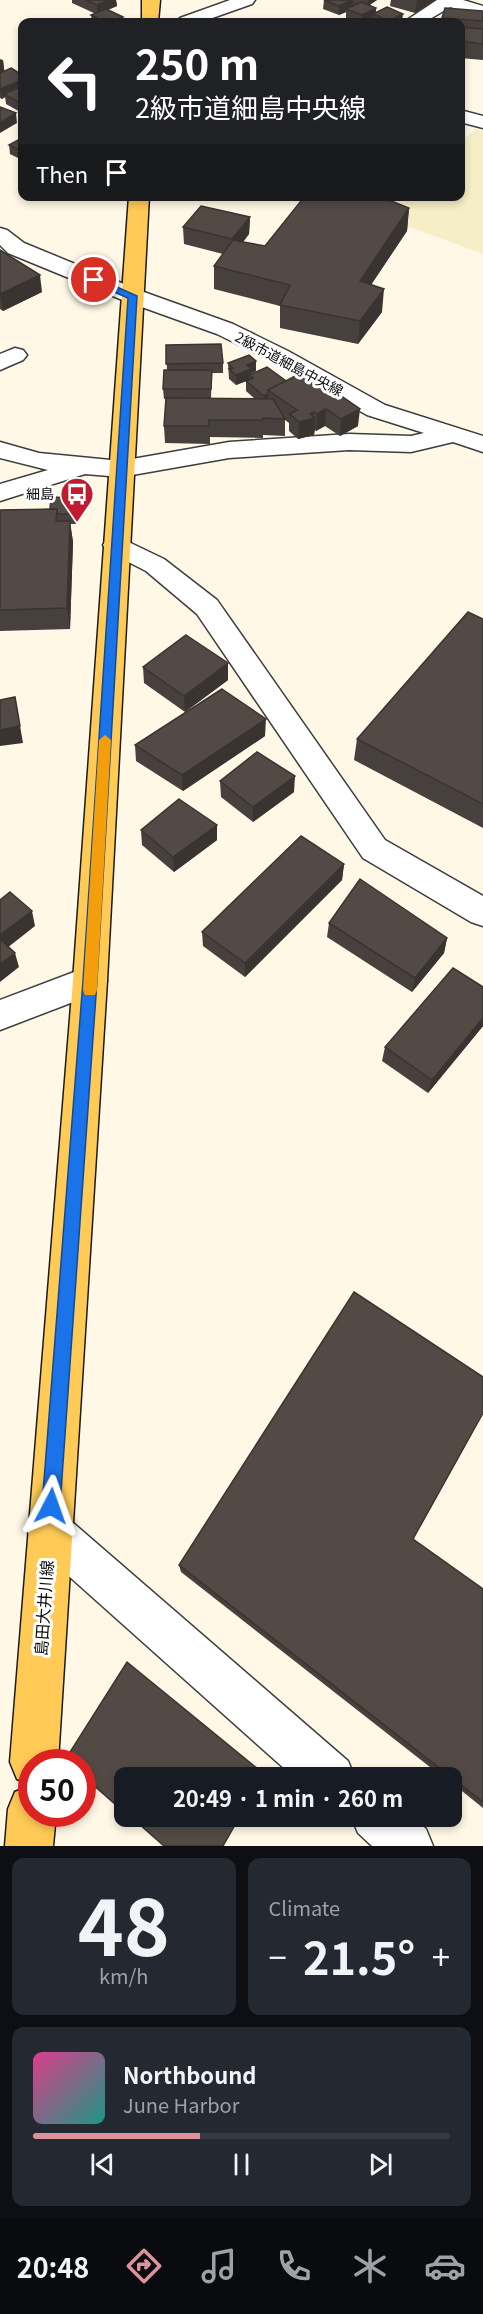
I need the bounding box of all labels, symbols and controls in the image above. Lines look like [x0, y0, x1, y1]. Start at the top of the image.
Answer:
text: 250 m [135, 31, 259, 92]
icon: left [36, 42, 114, 120]
text: 2級市道細島中央線 [135, 87, 366, 126]
icon: arrive [100, 156, 133, 189]
text: Then [36, 157, 88, 189]
pin [68, 254, 119, 305]
icon: arrive [77, 263, 110, 296]
street label: 2級市道細島中央線 [232, 326, 347, 400]
bus stop icon: 細島 [59, 476, 95, 523]
place label: 細島 [26, 483, 54, 503]
position arrow [19, 1474, 83, 1538]
street label: 島田大井川線 [28, 1559, 58, 1657]
speed limit sign: 50 [18, 1749, 96, 1827]
text: 20:49 · 1 min · 260 m [173, 1781, 403, 1813]
text: 48 [78, 1866, 170, 1978]
text: Climate [269, 1893, 340, 1922]
text: 21.5° [303, 1923, 415, 1988]
text: − [269, 1932, 287, 1980]
text: + [432, 1932, 450, 1980]
text: km/h [99, 1961, 149, 1990]
text: Northbound [123, 2058, 256, 2090]
text: June Harbor [123, 2090, 239, 2119]
icon: previous [86, 2148, 119, 2181]
icon: pause [225, 2148, 258, 2181]
icon: next [364, 2148, 397, 2181]
icon: directions [123, 2245, 165, 2287]
icon: music [198, 2245, 240, 2287]
icon: phone [273, 2245, 315, 2287]
icon: climate [349, 2245, 391, 2287]
icon: car [424, 2245, 466, 2287]
text: 20:48 [17, 2247, 89, 2286]

